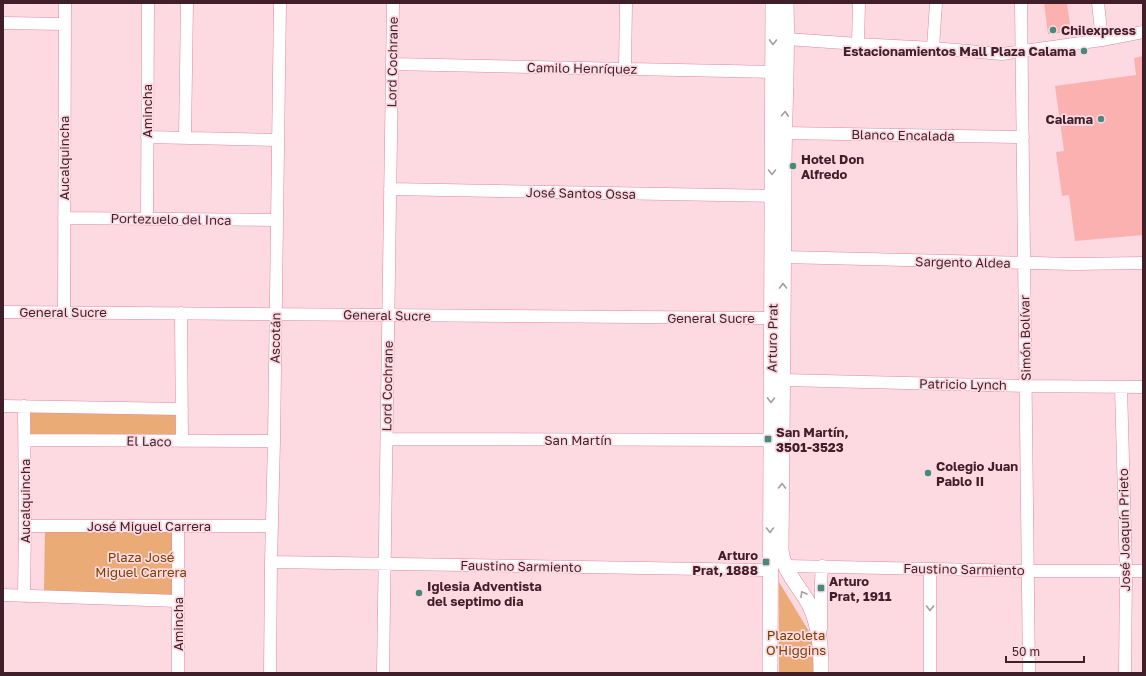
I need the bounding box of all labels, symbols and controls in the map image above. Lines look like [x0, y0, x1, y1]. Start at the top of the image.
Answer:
street label: Lord Cochrane [383, 16, 401, 108]
place label: Chilexpress [1061, 22, 1136, 38]
marker: Chilexpress [1048, 25, 1058, 35]
one-way arrow [769, 39, 777, 45]
place label: Estacionamientos Mall Plaza Calama [843, 43, 1076, 59]
marker: Estacionamientos Mall Plaza Calama [1079, 46, 1089, 56]
street label: Camilo Henríquez [527, 59, 638, 77]
street label: Amincha [139, 84, 155, 138]
one-way arrow [780, 111, 789, 117]
place label: Calama [1045, 111, 1093, 127]
marker: Calama [1096, 114, 1106, 124]
street label: Aucalquincha [56, 116, 72, 200]
street label: Blanco Encalada [851, 126, 955, 144]
place label: Hotel Don Alfredo [801, 151, 864, 182]
marker: Hotel Don Alfredo [788, 161, 798, 171]
one-way arrow [768, 169, 776, 175]
street label: José Santos Ossa [526, 184, 636, 202]
street label: Portezuelo del Inca [110, 210, 232, 228]
street label: Sargento Aldea [915, 253, 1011, 271]
one-way arrow [779, 283, 787, 289]
street label: Simón Bolívar [1016, 295, 1034, 381]
street label: Arturo Prat [763, 303, 781, 373]
street label: General Sucre [19, 304, 107, 320]
street label: General Sucre [343, 306, 431, 324]
street label: General Sucre [667, 310, 755, 326]
street label: Ascotán [267, 312, 283, 364]
street label: Lord Cochrane [378, 340, 396, 432]
street label: Patricio Lynch [919, 375, 1007, 393]
one-way arrow [767, 397, 775, 403]
place label: San Martín, 3501-3523 [776, 424, 849, 455]
street label: San Martín [544, 432, 612, 448]
street label: El Laco [126, 433, 172, 449]
marker: San Martín, 3501-3523 [763, 434, 773, 444]
place label: Colegio Juan Pablo II [936, 458, 1018, 489]
street label: Aucalquincha [17, 459, 33, 543]
marker: Colegio Juan Pablo II [923, 468, 933, 478]
street label: José Joaquín Prieto [1115, 468, 1133, 592]
one-way arrow [778, 483, 786, 489]
street label: José Miguel Carrera [87, 518, 211, 534]
one-way arrow [766, 527, 774, 533]
place label: Arturo Prat, 1888 [692, 547, 758, 578]
park label: Plaza José Miguel Carrera [95, 549, 187, 580]
street label: Faustino Sarmiento [460, 557, 582, 575]
marker: Arturo Prat, 1888 [761, 557, 771, 567]
street label: Faustino Sarmiento [903, 560, 1025, 578]
place label: Arturo Prat, 1911 [829, 573, 892, 604]
place label: Iglesia Adventista del septimo dia [427, 578, 542, 609]
marker: Arturo Prat, 1911 [816, 583, 826, 593]
marker: Iglesia Adventista del septimo dia [414, 588, 424, 598]
one-way arrow [801, 591, 808, 598]
street label: Amincha [170, 597, 186, 651]
one-way arrow [926, 605, 934, 611]
park label: Plazoleta O'Higgins [766, 627, 826, 658]
scale bar [1006, 638, 1084, 664]
text: 50 m [1012, 644, 1040, 659]

